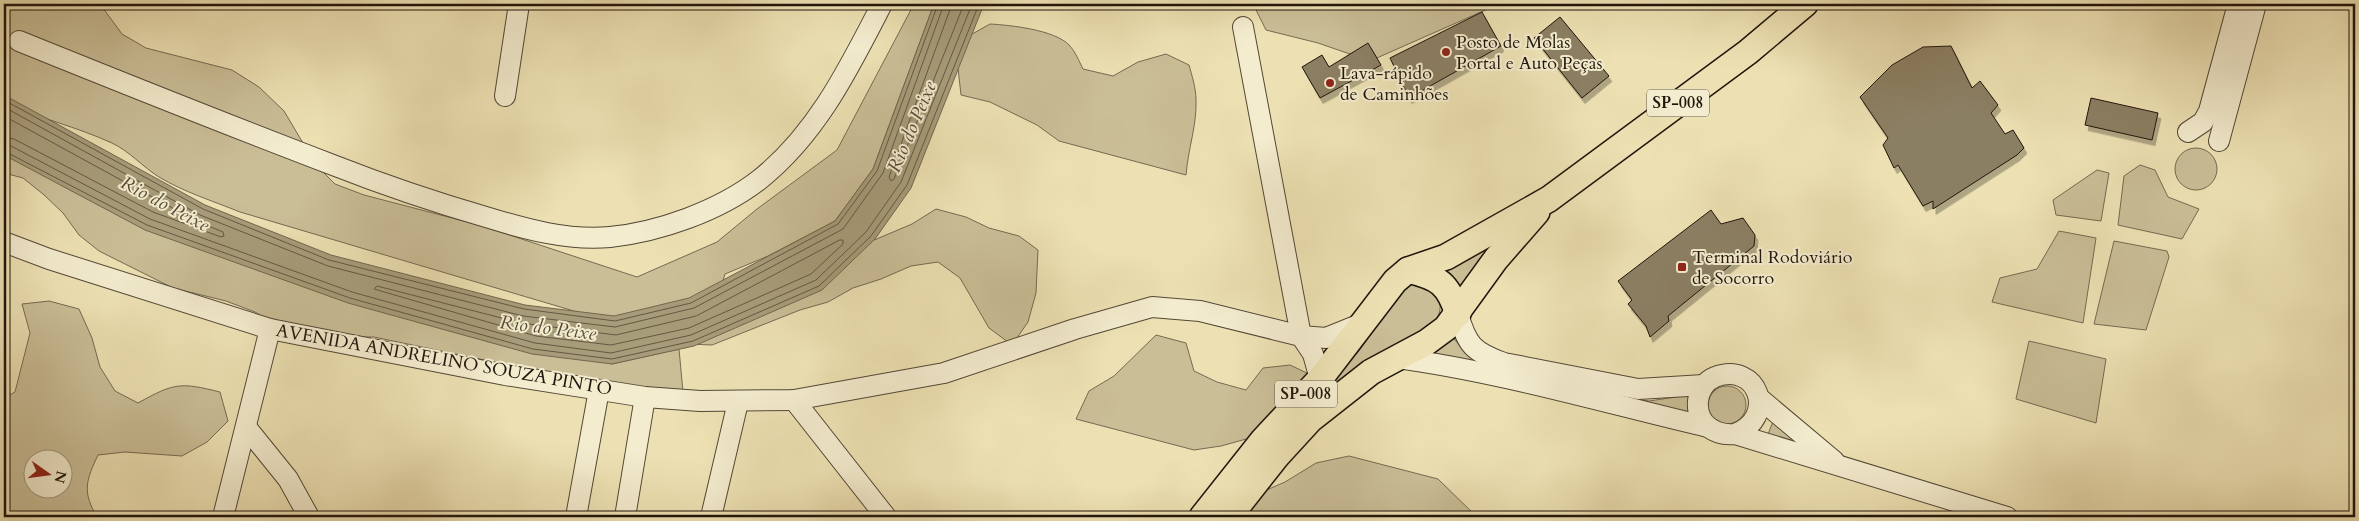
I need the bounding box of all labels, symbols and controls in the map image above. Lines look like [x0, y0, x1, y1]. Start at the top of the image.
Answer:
place label: Posto de Molas Portal e Auto Peças [1456, 30, 1603, 76]
marker: Posto de Molas Portal e Auto Peças [1440, 46, 1452, 58]
place label: Lava-rápido de Caminhões [1340, 61, 1448, 107]
water label: Rio do Peixe [881, 77, 943, 177]
marker: Lava-rápido de Caminhões [1324, 77, 1336, 89]
road number: SP-008 [1647, 90, 1709, 116]
water label: Rio do Peixe [116, 170, 214, 239]
place label: Terminal Rodoviário de Socorro [1692, 245, 1853, 291]
marker: Terminal Rodoviário de Socorro [1676, 261, 1688, 273]
water label: Rio do Peixe [498, 309, 598, 347]
street label: AVENIDA ANDRELINO SOUZA PINTO [274, 318, 614, 402]
road number: SP-008 [1275, 380, 1337, 408]
north arrow [22, 448, 72, 498]
text: N [49, 469, 71, 485]

